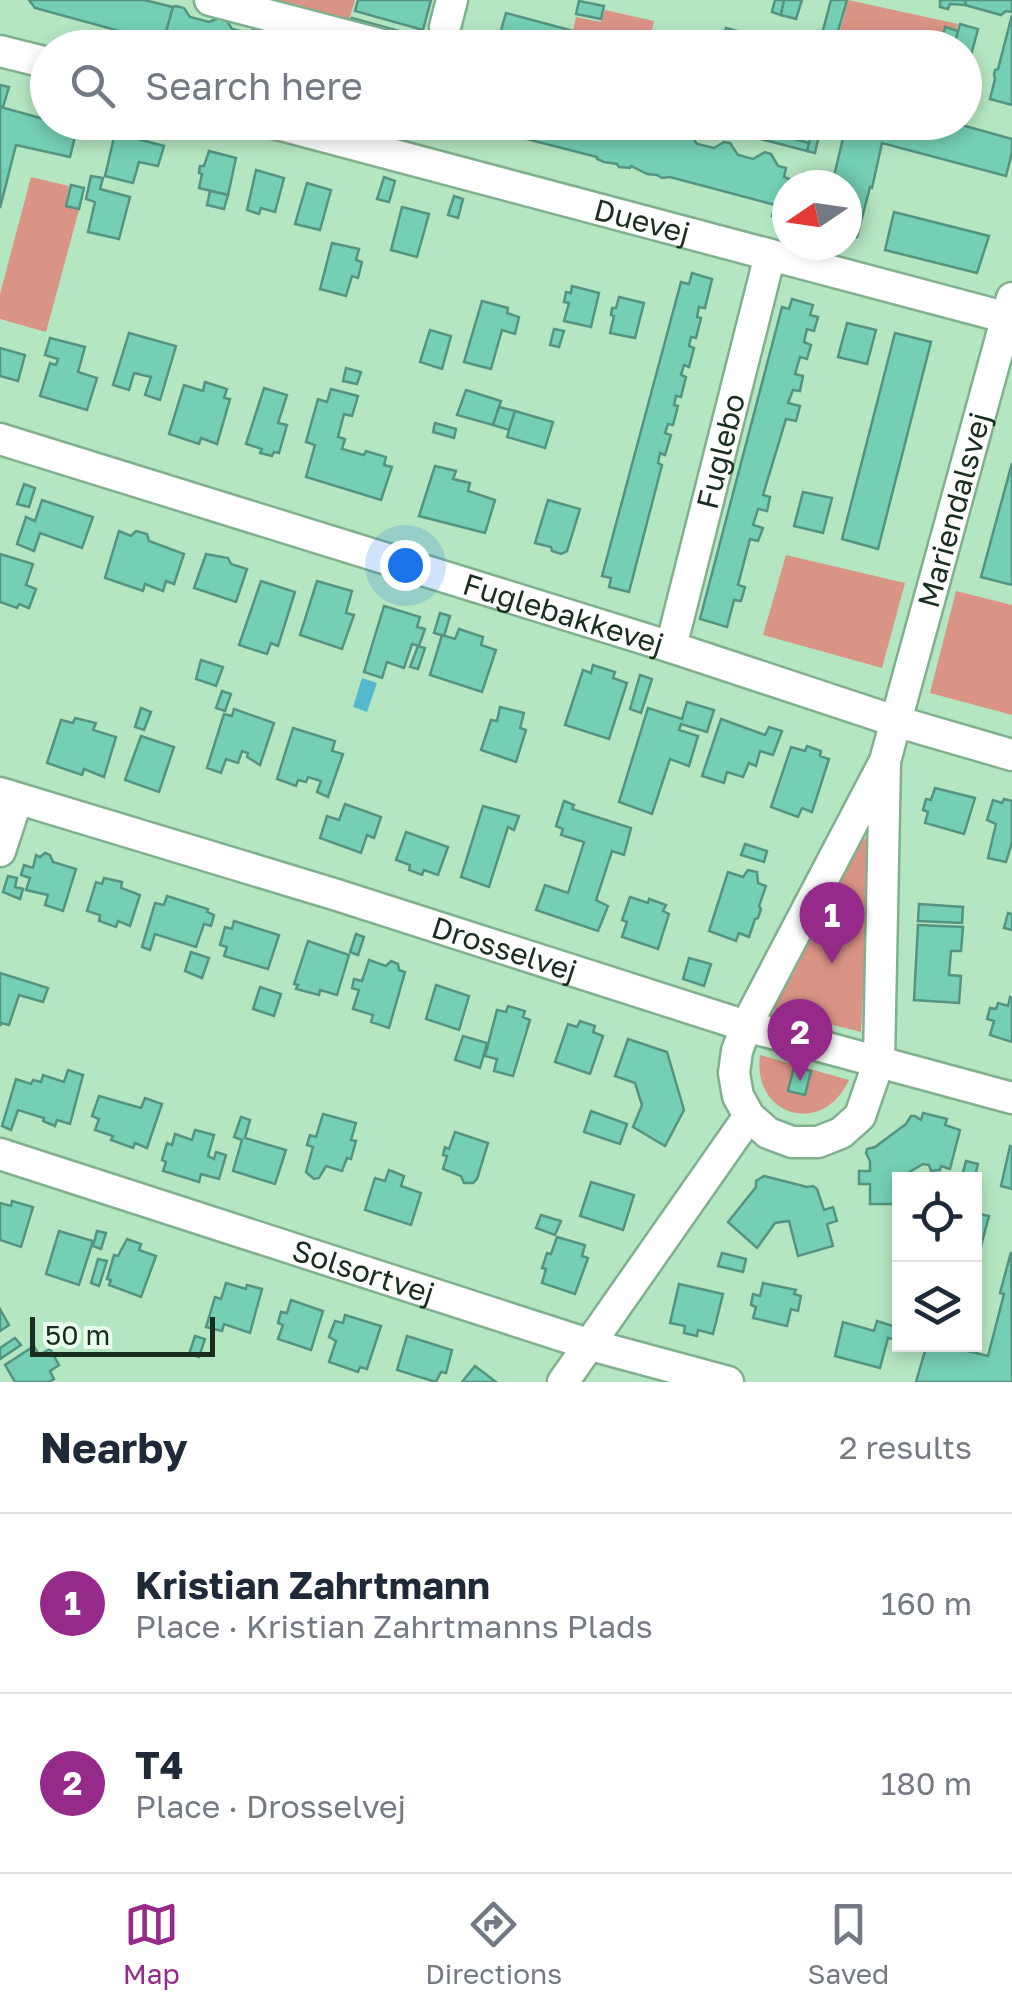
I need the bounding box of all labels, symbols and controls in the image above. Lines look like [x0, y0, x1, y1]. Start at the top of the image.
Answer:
search box [30, 30, 982, 140]
icon: search [65, 58, 120, 113]
text: Search here [145, 63, 363, 108]
north arrow [772, 170, 862, 260]
street label: Duevej [590, 191, 694, 251]
street label: Fuglebo [689, 390, 752, 513]
street label: Mariendalsvej [910, 408, 998, 612]
your location [380, 540, 431, 591]
street label: Fuglebakkevej [459, 566, 668, 662]
pin: 1 [800, 882, 864, 964]
street label: Drosselvej [427, 909, 582, 989]
pin: 2 [768, 998, 832, 1081]
map controls [892, 1172, 982, 1352]
button: locate [892, 1172, 982, 1262]
street label: Solsortvej [288, 1232, 439, 1311]
button: layers [892, 1262, 982, 1352]
scale bar [30, 1312, 215, 1356]
text: 50 m [45, 1318, 110, 1351]
text: Nearby [40, 1422, 188, 1472]
text: 2 results [839, 1428, 972, 1466]
text: Kristian Zahrtmann [135, 1562, 490, 1607]
text: 1 [64, 1584, 81, 1622]
text: 160 m [881, 1584, 972, 1622]
text: Place · Kristian Zahrtmanns Plads [135, 1607, 653, 1645]
text: T4 [135, 1742, 183, 1787]
text: 2 [63, 1764, 82, 1802]
text: 180 m [881, 1764, 972, 1802]
text: Place · Drosselvej [135, 1787, 406, 1825]
tab: Map [123, 1897, 180, 1990]
tab: Directions [425, 1897, 562, 1990]
tab: Saved [807, 1897, 889, 1990]

